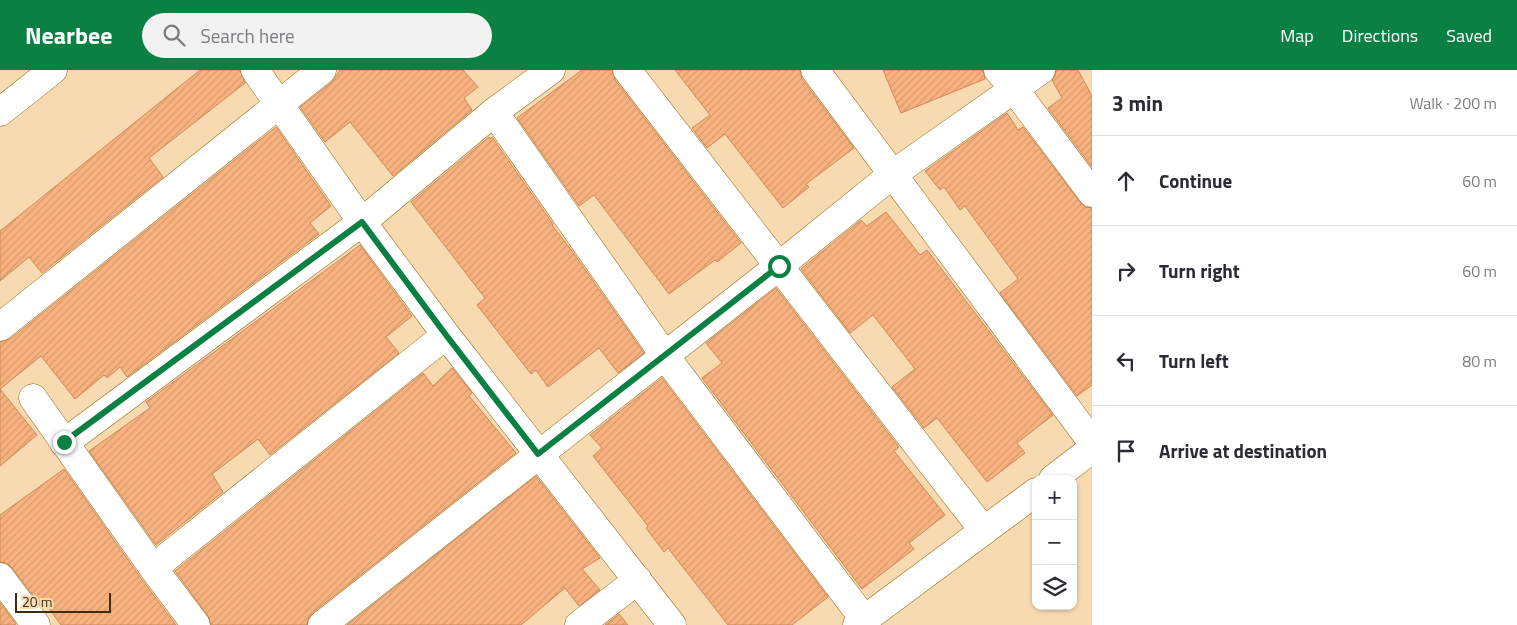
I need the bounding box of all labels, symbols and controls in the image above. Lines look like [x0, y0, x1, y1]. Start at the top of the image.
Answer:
search box [142, 13, 492, 58]
text: Nearbee [25, 17, 112, 53]
icon: search [160, 21, 188, 49]
text: Search here [200, 21, 295, 50]
text: Map [1280, 22, 1314, 49]
text: Directions [1342, 22, 1418, 49]
text: Saved [1446, 22, 1492, 49]
text: 3 min [1112, 87, 1163, 119]
text: Walk · 200 m [1409, 91, 1497, 115]
text: Continue [1159, 166, 1232, 195]
icon: ahead [1112, 167, 1140, 195]
text: 60 m [1462, 169, 1497, 193]
route start [768, 255, 791, 278]
text: Turn right [1159, 256, 1240, 285]
icon: right [1112, 257, 1140, 285]
text: 60 m [1462, 259, 1497, 283]
text: Turn left [1159, 346, 1229, 375]
icon: left [1112, 347, 1140, 375]
text: 80 m [1462, 349, 1497, 373]
route end [53, 431, 76, 454]
text: Arrive at destination [1159, 436, 1327, 465]
icon: arrive [1112, 437, 1140, 465]
map controls [1032, 475, 1077, 610]
button: + [1032, 475, 1077, 520]
button: − [1032, 520, 1077, 565]
button: layers [1032, 565, 1077, 610]
scale bar [15, 590, 111, 613]
text: 20 m [22, 591, 52, 612]

